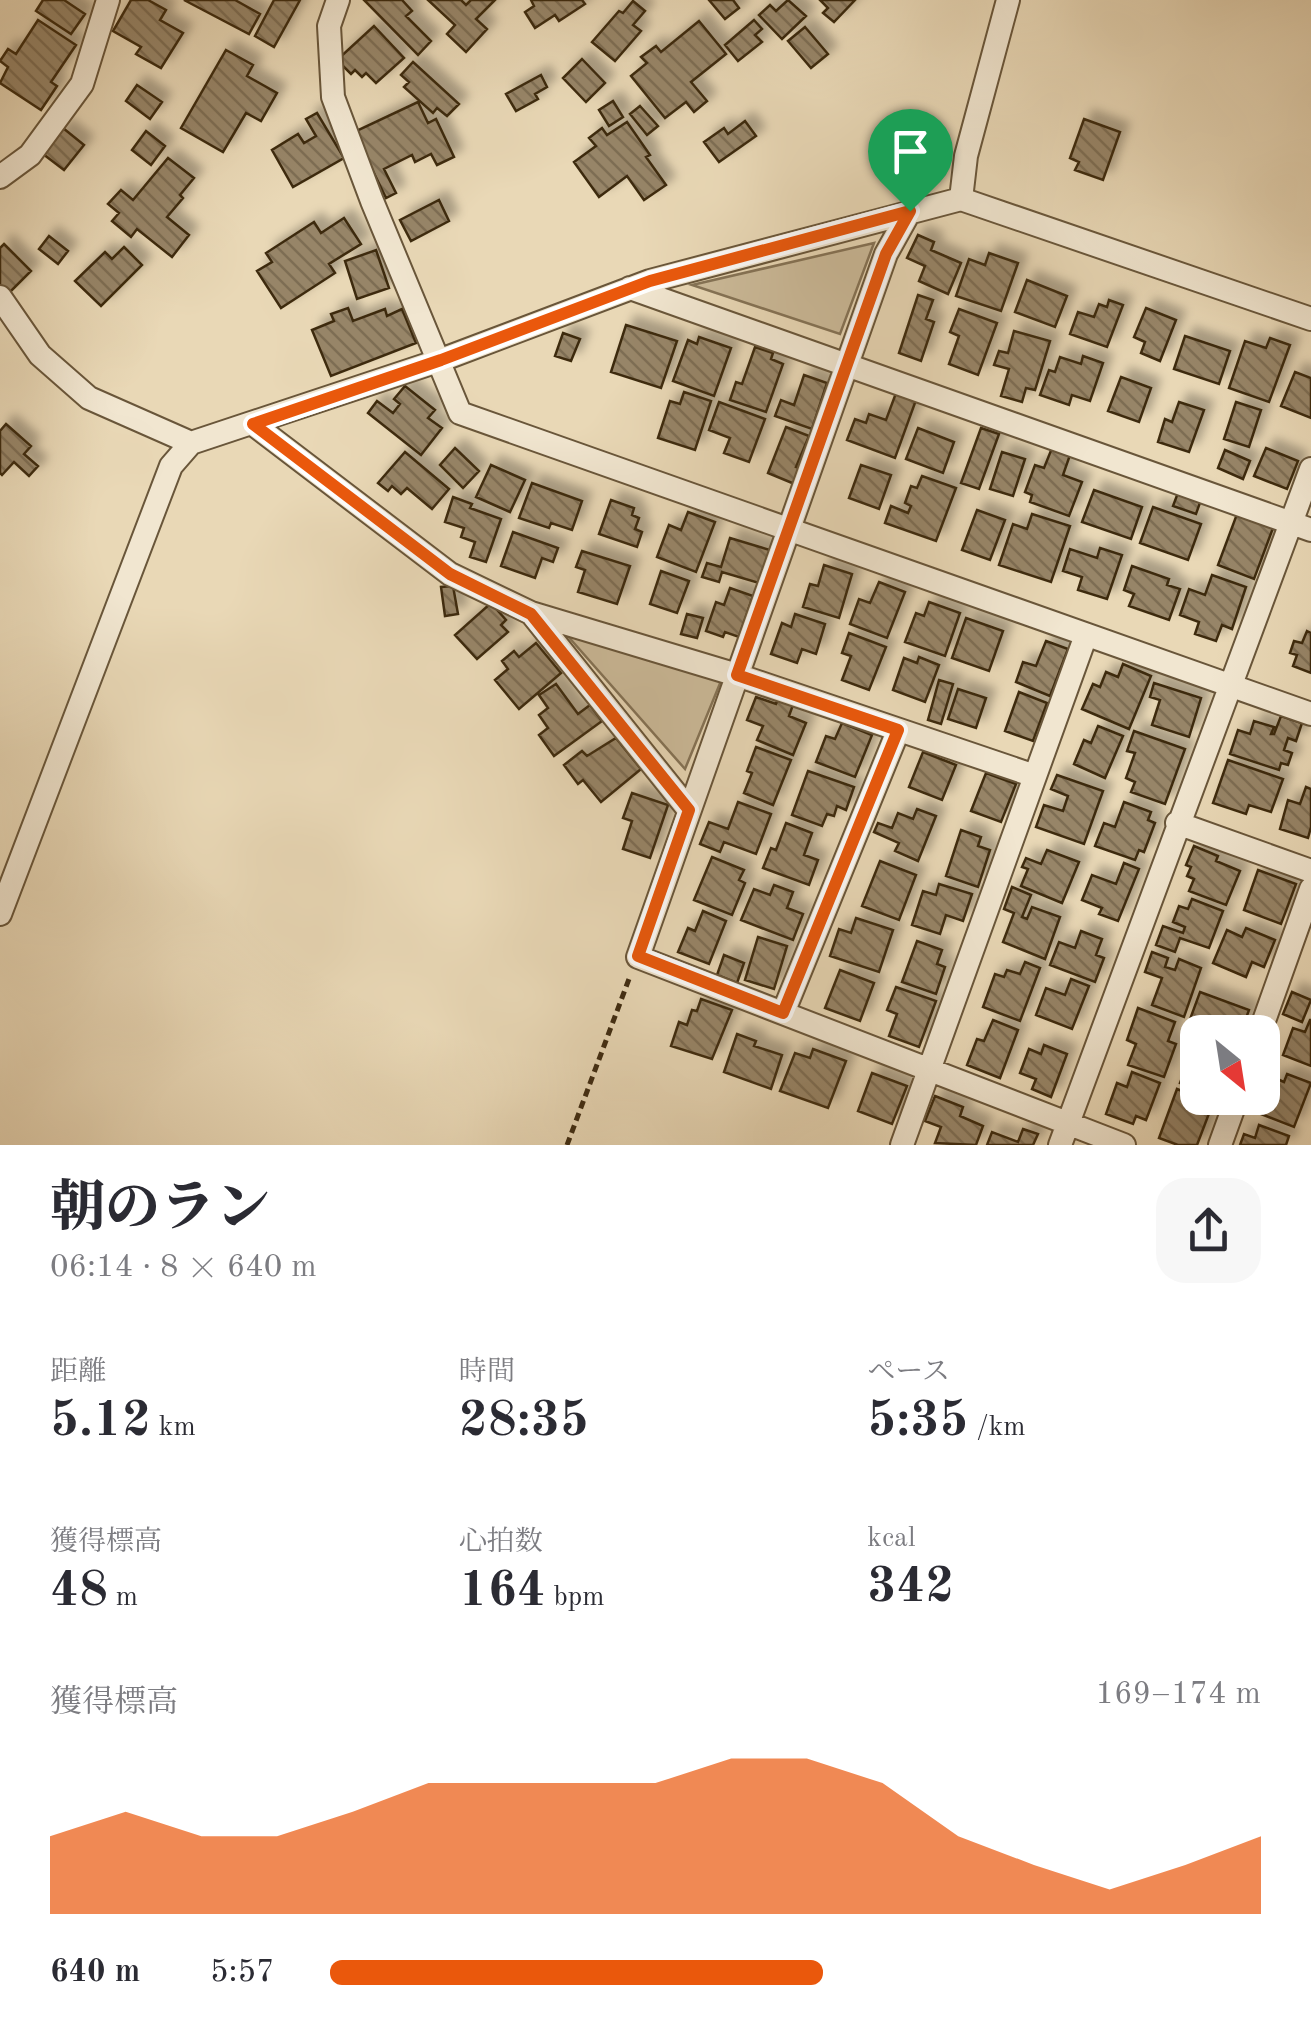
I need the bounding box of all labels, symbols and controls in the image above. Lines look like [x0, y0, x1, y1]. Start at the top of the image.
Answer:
pin [868, 109, 953, 212]
icon: arrive [883, 124, 938, 179]
north arrow [1180, 1015, 1280, 1115]
map controls [1180, 1015, 1280, 1115]
button: share [1156, 1178, 1261, 1283]
text: 朝のラン [50, 1183, 270, 1238]
text: 06:14 · 8 × 640 m [50, 1252, 317, 1284]
text: 距離 [50, 1359, 106, 1387]
text: 時間 [459, 1359, 515, 1387]
text: ペース [867, 1359, 950, 1387]
text: 5.12 [50, 1397, 151, 1447]
text: 28:35 [459, 1397, 589, 1447]
text: 5:35 [867, 1397, 968, 1447]
text: km [151, 1414, 196, 1442]
text: /km [968, 1414, 1026, 1442]
text: kcal [867, 1525, 916, 1553]
text: 獲得標高 [50, 1529, 162, 1557]
text: 心拍数 [459, 1529, 543, 1557]
text: 342 [867, 1563, 954, 1613]
text: 48 [50, 1567, 108, 1617]
text: 164 [459, 1567, 546, 1617]
text: m [108, 1584, 138, 1612]
text: bpm [546, 1584, 605, 1612]
text: 169–174 m [1095, 1679, 1261, 1711]
text: 獲得標高 [50, 1688, 178, 1720]
text: 640 m [50, 1957, 140, 1989]
text: 5:57 [210, 1957, 275, 1989]

